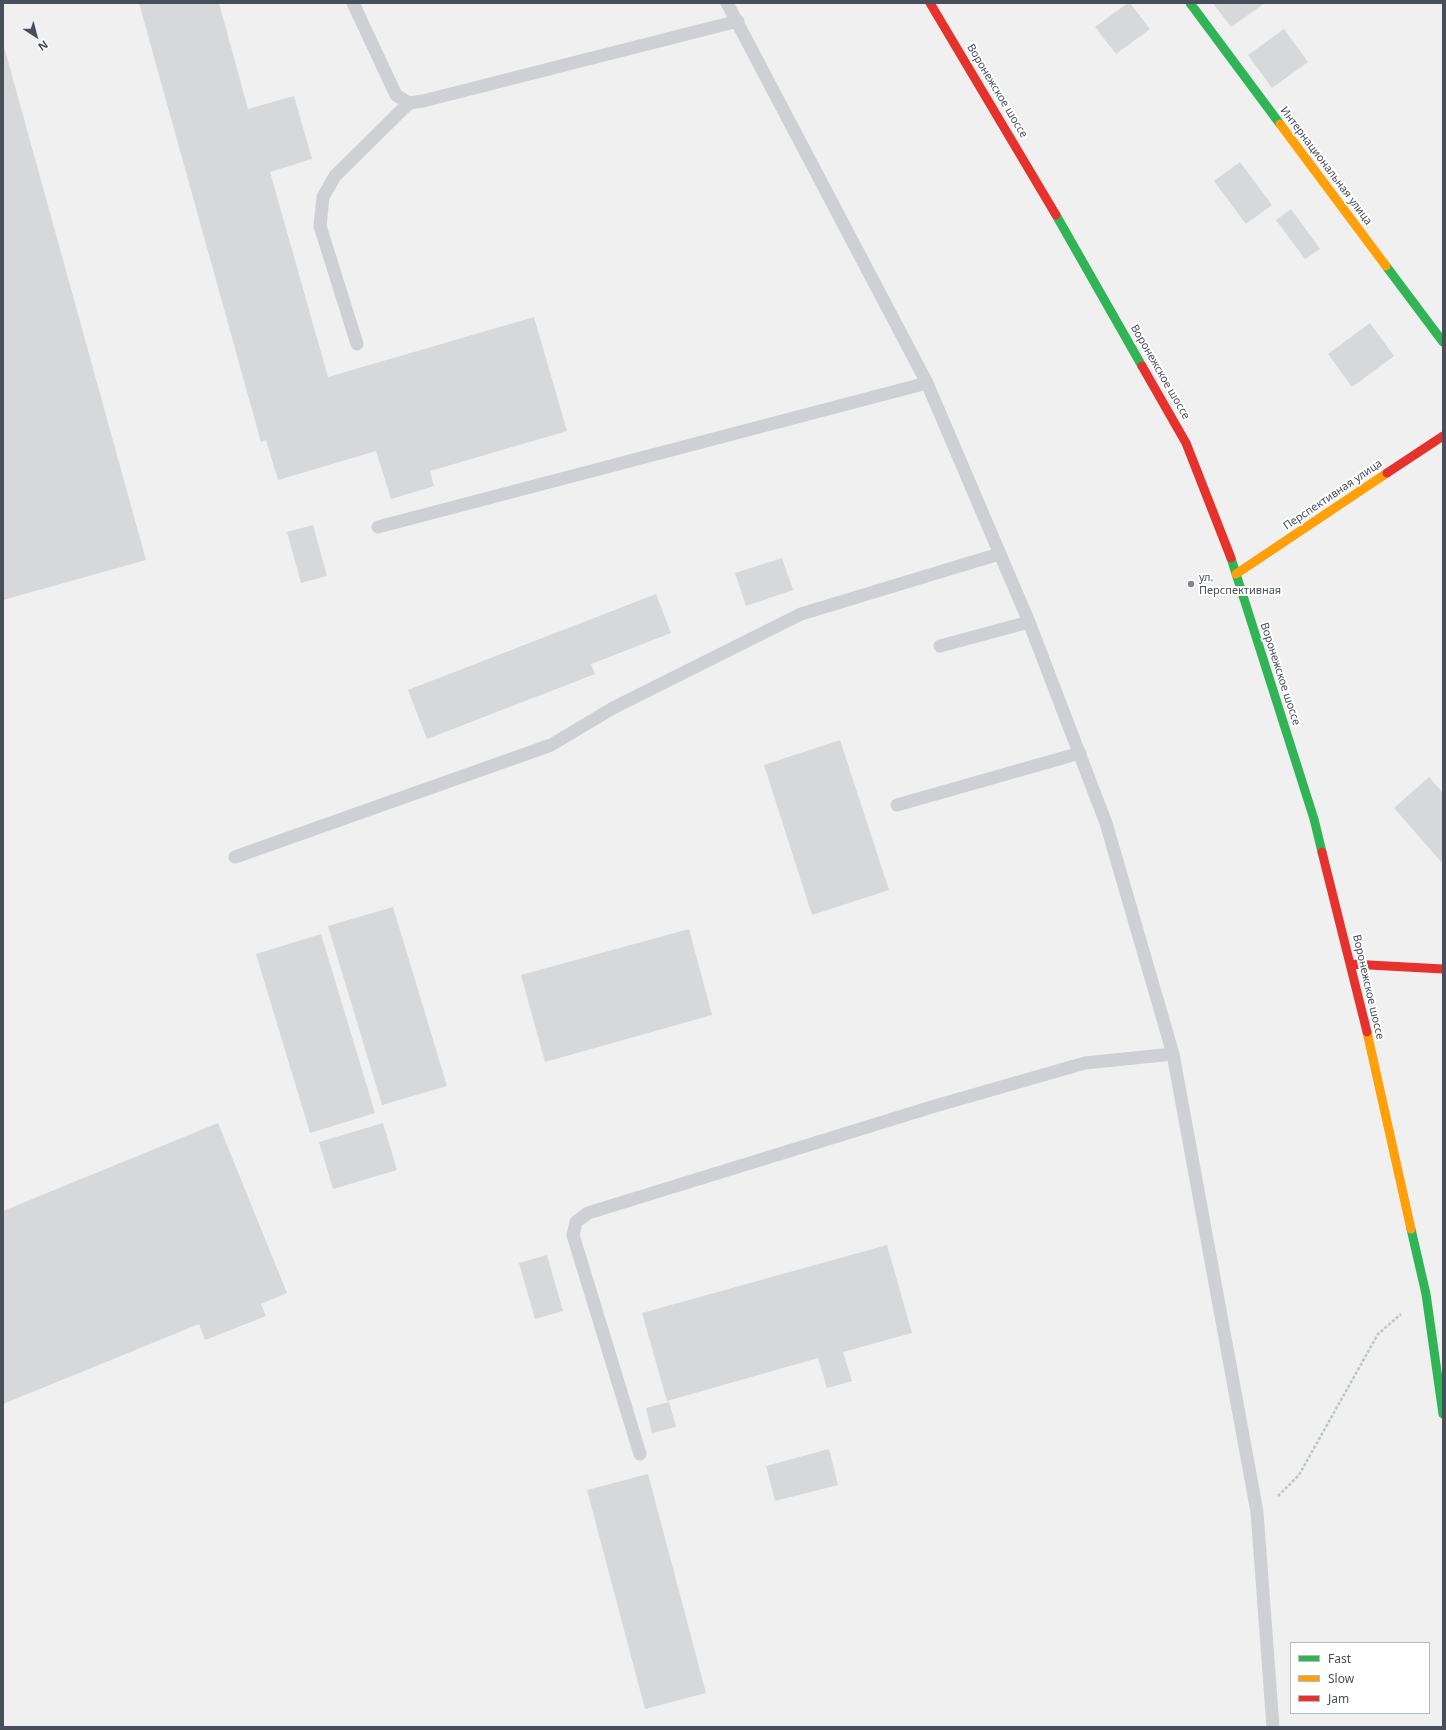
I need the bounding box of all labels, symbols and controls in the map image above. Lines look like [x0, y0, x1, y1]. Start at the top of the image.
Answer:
north arrow [16, 16, 56, 56]
text: N [35, 37, 51, 55]
street label: Воронежское шоссе [964, 42, 1030, 140]
street label: Интернациональная улица [1277, 104, 1375, 228]
street label: Воронежское шоссе [1127, 322, 1193, 422]
street label: Перспективная улица [1281, 457, 1385, 533]
place label: ул. Перспективная [1199, 571, 1281, 597]
marker: ул. Перспективная [1186, 579, 1196, 589]
street label: Воронежское шоссе [1257, 621, 1303, 727]
street label: Воронежское шоссе [1350, 933, 1386, 1041]
legend [1290, 1642, 1430, 1714]
text: Fast [1328, 1650, 1351, 1667]
text: Slow [1328, 1670, 1354, 1687]
text: Jam [1328, 1690, 1349, 1707]

